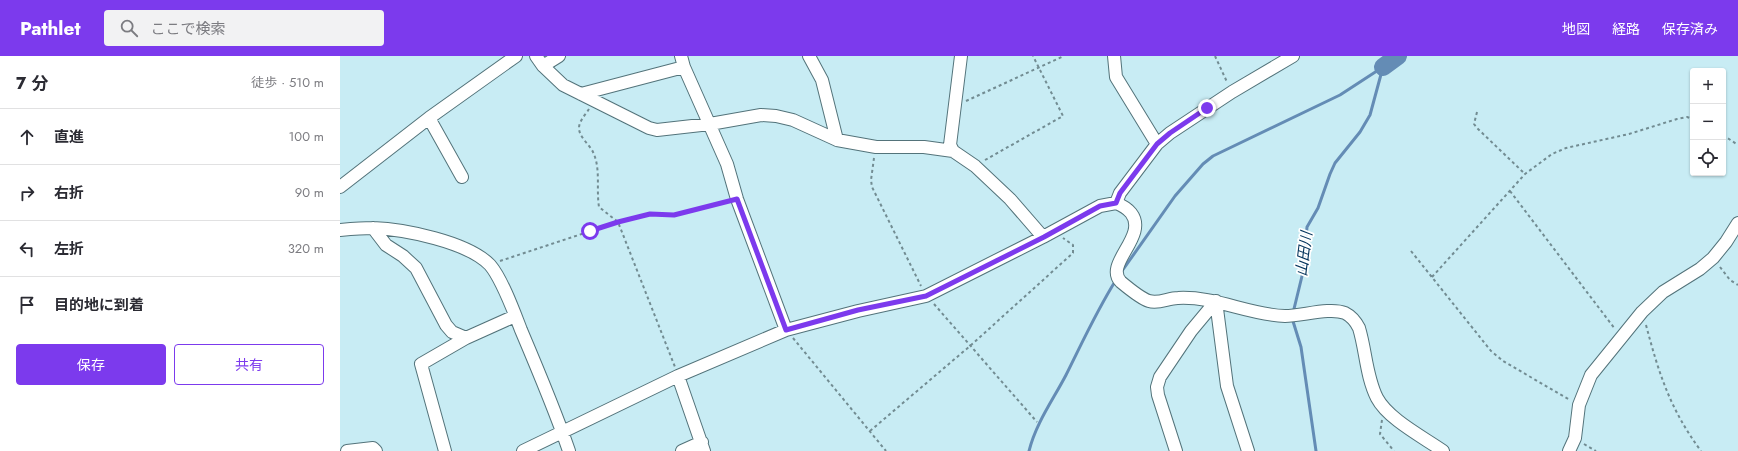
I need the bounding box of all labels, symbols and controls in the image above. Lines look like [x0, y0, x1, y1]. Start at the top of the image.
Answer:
search box [104, 10, 384, 46]
text: Pathlet [20, 15, 80, 42]
icon: search [118, 17, 140, 39]
text: ここで検索 [150, 18, 225, 40]
text: 地図 [1562, 19, 1590, 39]
text: 経路 [1612, 19, 1640, 39]
text: 保存済み [1662, 19, 1718, 39]
map controls [1690, 68, 1726, 176]
button: + [1690, 68, 1726, 104]
text: 7 分 [16, 71, 48, 95]
text: 徒歩 · 510 m [251, 73, 324, 92]
route end [1198, 99, 1216, 117]
button: − [1690, 104, 1726, 140]
icon: ahead [16, 126, 38, 148]
text: 直進 [54, 126, 84, 148]
text: 100 m [289, 127, 324, 146]
button: locate [1690, 140, 1726, 176]
icon: right [16, 182, 38, 204]
text: 右折 [54, 182, 84, 204]
text: 90 m [295, 183, 324, 202]
route start [581, 222, 599, 240]
water label: 山田川 [1290, 228, 1318, 278]
icon: left [16, 238, 38, 260]
text: 左折 [54, 238, 84, 260]
text: 320 m [288, 239, 324, 258]
icon: arrive [16, 294, 38, 316]
text: 目的地に到着 [54, 294, 144, 316]
button: 保存 [16, 344, 166, 385]
button: 共有 [174, 344, 324, 385]

